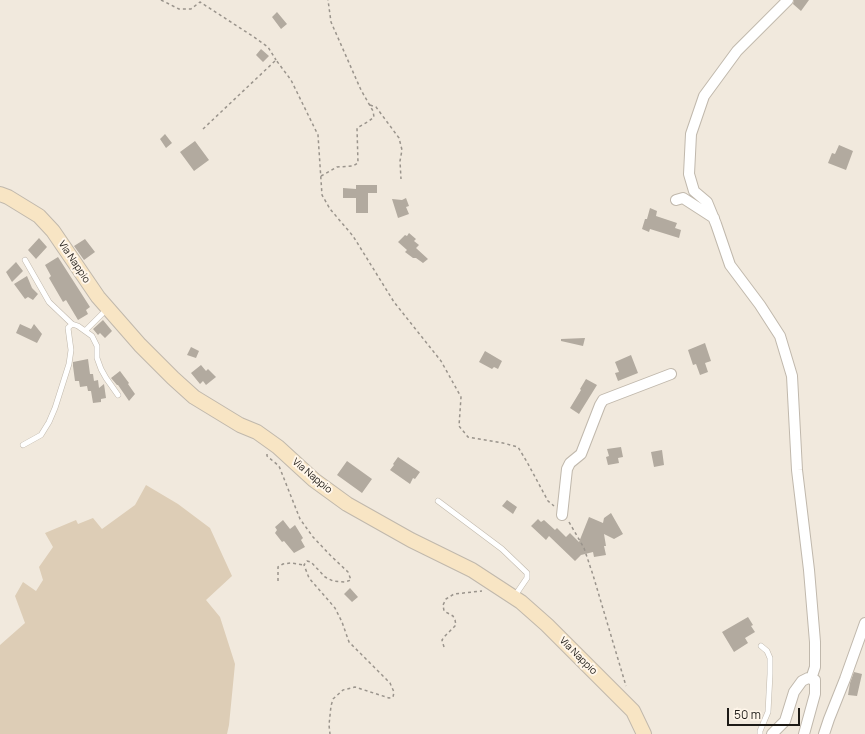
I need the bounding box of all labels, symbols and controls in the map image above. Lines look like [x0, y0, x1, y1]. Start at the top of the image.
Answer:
street label: Via Nappio [56, 239, 92, 285]
street label: Via Nappio [290, 456, 334, 496]
street label: Via Nappio [557, 635, 599, 677]
scale bar [729, 700, 802, 726]
text: 50 m [734, 706, 761, 723]

